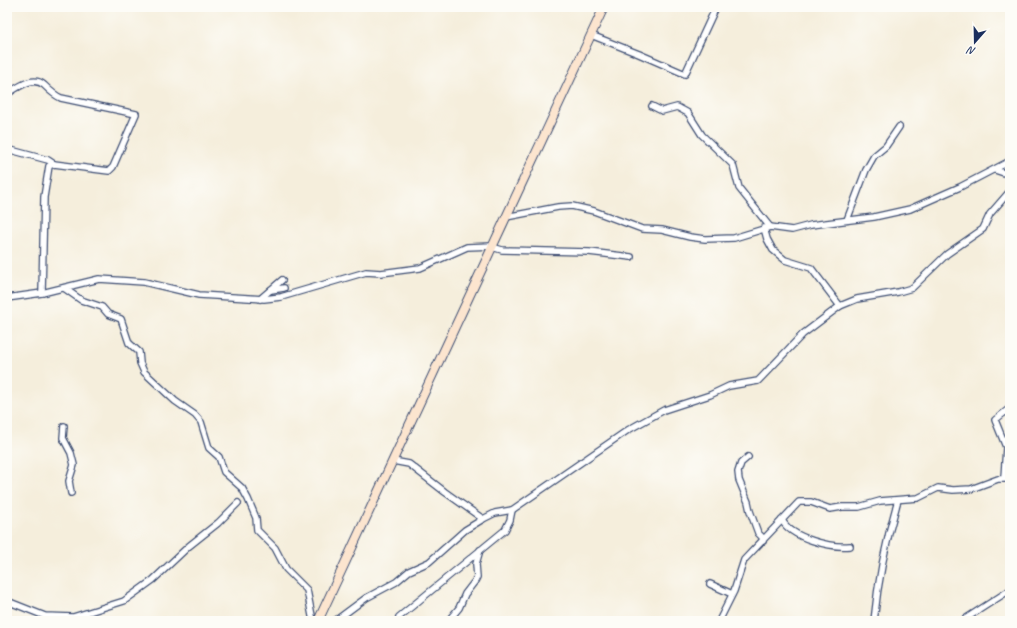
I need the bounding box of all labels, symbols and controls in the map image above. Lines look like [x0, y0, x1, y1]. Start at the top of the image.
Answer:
north arrow [955, 22, 995, 62]
text: N [964, 43, 977, 59]

